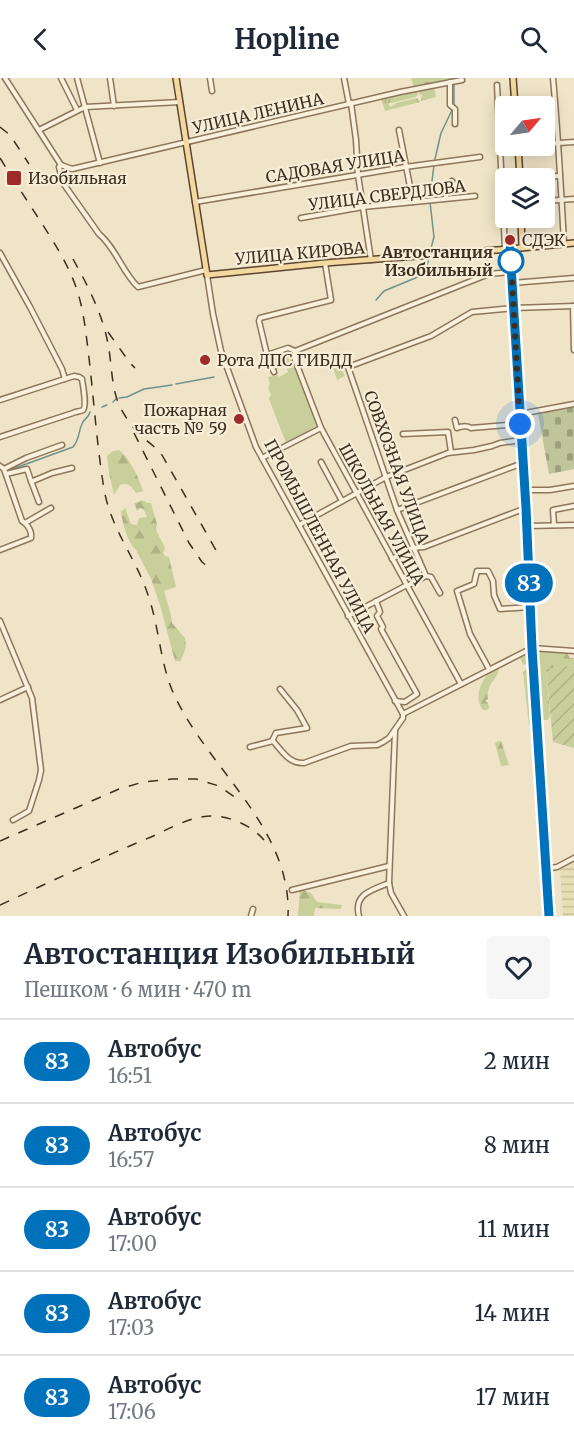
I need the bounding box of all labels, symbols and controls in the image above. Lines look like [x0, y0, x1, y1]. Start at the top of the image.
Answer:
text: Hopline [234, 22, 340, 56]
icon: back [24, 23, 57, 56]
icon: search [517, 23, 550, 56]
street label: УЛИЦА ЛЕНИНА [190, 88, 326, 138]
north arrow [495, 96, 555, 156]
map controls [495, 96, 555, 228]
street label: САДОВАЯ УЛИЦА [264, 145, 406, 187]
place label: Изобильная [28, 168, 127, 188]
button: layers [495, 168, 555, 228]
marker: Изобильная [5, 169, 23, 187]
street label: УЛИЦА СВЕРДЛОВА [306, 175, 467, 215]
place label: СДЭК [522, 230, 566, 250]
marker: СДЭК [503, 233, 517, 247]
street label: УЛИЦА КИРОВА [233, 237, 366, 269]
place label: Автостанция Изобильный [381, 242, 493, 280]
marker: Автостанция Изобильный [498, 248, 524, 274]
place label: Рота ДПС ГИБДД [217, 350, 353, 370]
marker: Рота ДПС ГИБДД [198, 353, 212, 367]
street label: СОВХОЗНАЯ УЛИЦА [360, 388, 434, 547]
place label: Пожарная часть № 59 [134, 400, 227, 438]
your location [505, 409, 535, 439]
marker: Пожарная часть № 59 [232, 412, 246, 426]
street label: ПРОМЫШЛЕННАЯ УЛИЦА [260, 436, 380, 637]
street label: ШКОЛЬНАЯ УЛИЦА [335, 440, 430, 589]
line badge: 83 [502, 564, 556, 602]
text: 83 [517, 570, 541, 597]
text: Автостанция Изобильный [24, 936, 415, 972]
button: heart [487, 936, 550, 999]
text: Пешком · 6 мин · 470 m [24, 977, 251, 1002]
text: Автобус [108, 1035, 201, 1063]
text: 2 мин [484, 1047, 550, 1075]
text: 83 [45, 1048, 69, 1075]
text: 16:51 [108, 1063, 152, 1088]
text: Автобус [108, 1119, 201, 1147]
text: 8 мин [484, 1131, 550, 1159]
text: 83 [45, 1132, 69, 1159]
text: 16:57 [108, 1147, 154, 1172]
text: Автобус [108, 1203, 201, 1231]
text: 11 мин [478, 1215, 550, 1243]
text: 83 [45, 1216, 69, 1243]
text: 17:00 [108, 1231, 157, 1256]
text: Автобус [108, 1287, 201, 1315]
text: 14 мин [474, 1299, 550, 1327]
text: 83 [45, 1300, 69, 1327]
text: 17:03 [108, 1315, 154, 1340]
text: Автобус [108, 1371, 201, 1399]
text: 17 мин [476, 1383, 550, 1411]
text: 83 [45, 1384, 69, 1411]
text: 17:06 [108, 1399, 156, 1424]

